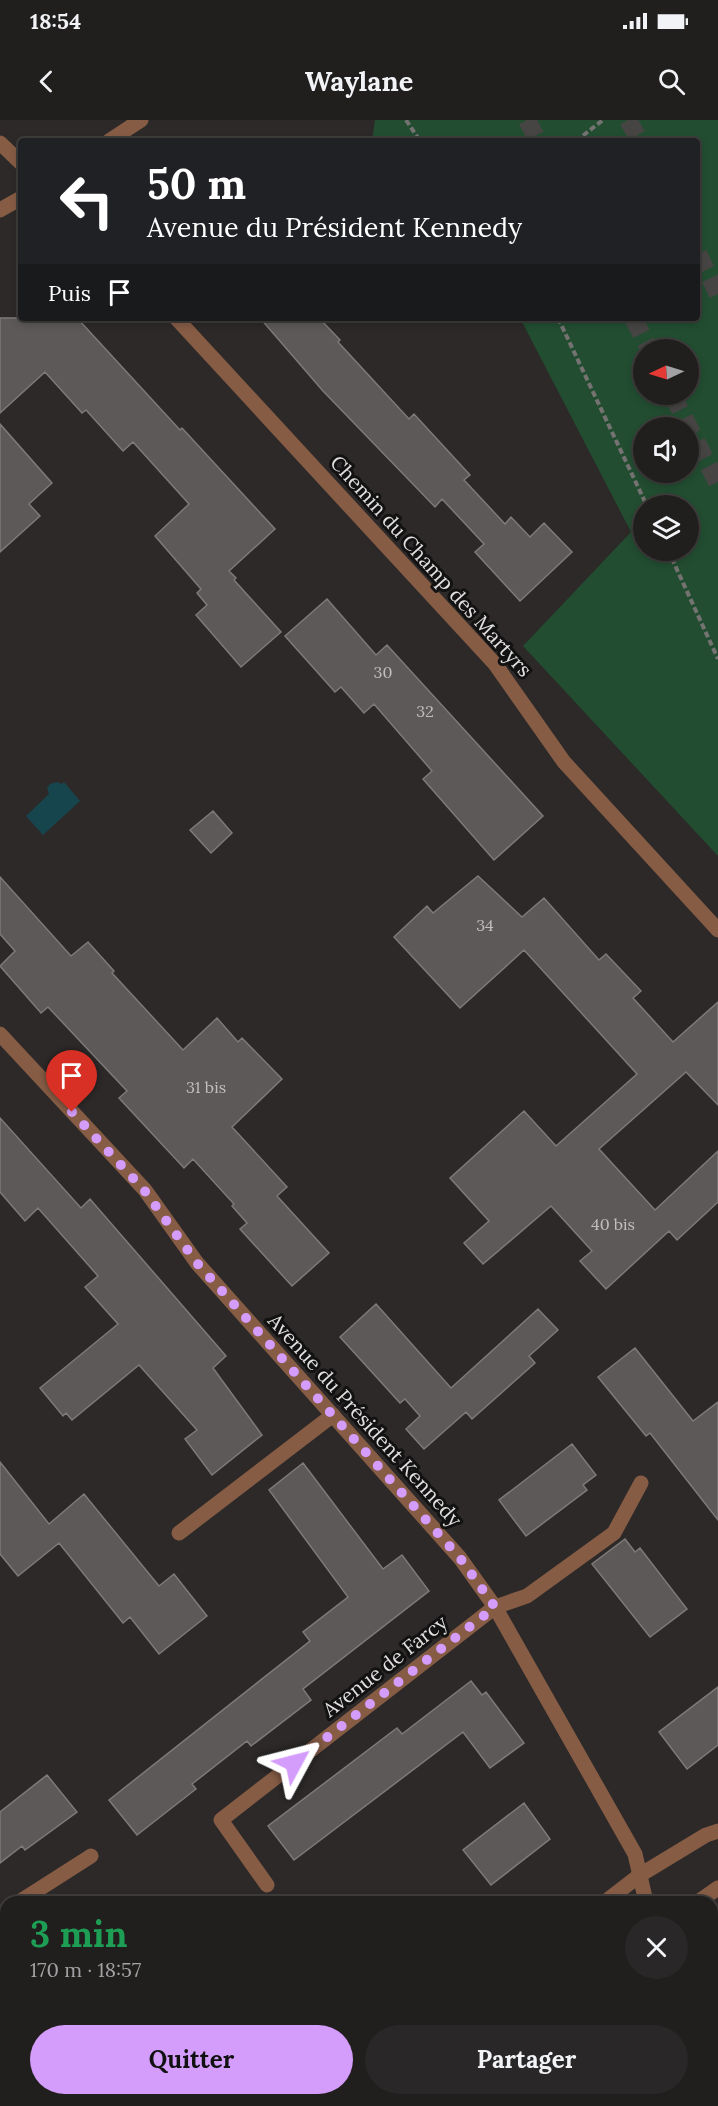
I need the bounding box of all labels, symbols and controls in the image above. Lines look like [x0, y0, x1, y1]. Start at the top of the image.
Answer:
text: 18:54 [30, 7, 81, 35]
text: Waylane [305, 64, 413, 98]
icon: back [30, 65, 63, 98]
icon: search [655, 65, 688, 98]
text: 50 m [147, 157, 246, 211]
icon: left [48, 162, 126, 240]
text: Avenue du Président Kennedy [147, 210, 522, 244]
icon: arrive [103, 276, 136, 309]
text: Puis [48, 279, 91, 307]
north arrow [633, 339, 699, 405]
map controls [633, 339, 699, 561]
button: sound [633, 417, 699, 483]
street label: Chemin du Champ des Martyrs [325, 450, 537, 682]
button: layers [633, 495, 699, 561]
house number: 30 [374, 662, 392, 682]
house number: 32 [416, 701, 434, 721]
house number: 34 [476, 915, 494, 935]
pin [46, 1050, 97, 1112]
icon: arrive [55, 1059, 88, 1092]
house number: 31 bis [186, 1077, 226, 1097]
house number: 40 bis [591, 1214, 635, 1234]
street label: Avenue du Président Kennedy [262, 1307, 468, 1532]
street label: Avenue de Farcy [317, 1609, 452, 1723]
position arrow [262, 1731, 326, 1795]
text: 3 min [30, 1911, 128, 1957]
button: close [625, 1916, 688, 1979]
text: 170 m · 18:57 [30, 1957, 141, 1982]
button: Quitter [30, 2025, 353, 2094]
button: Partager [365, 2025, 688, 2094]

